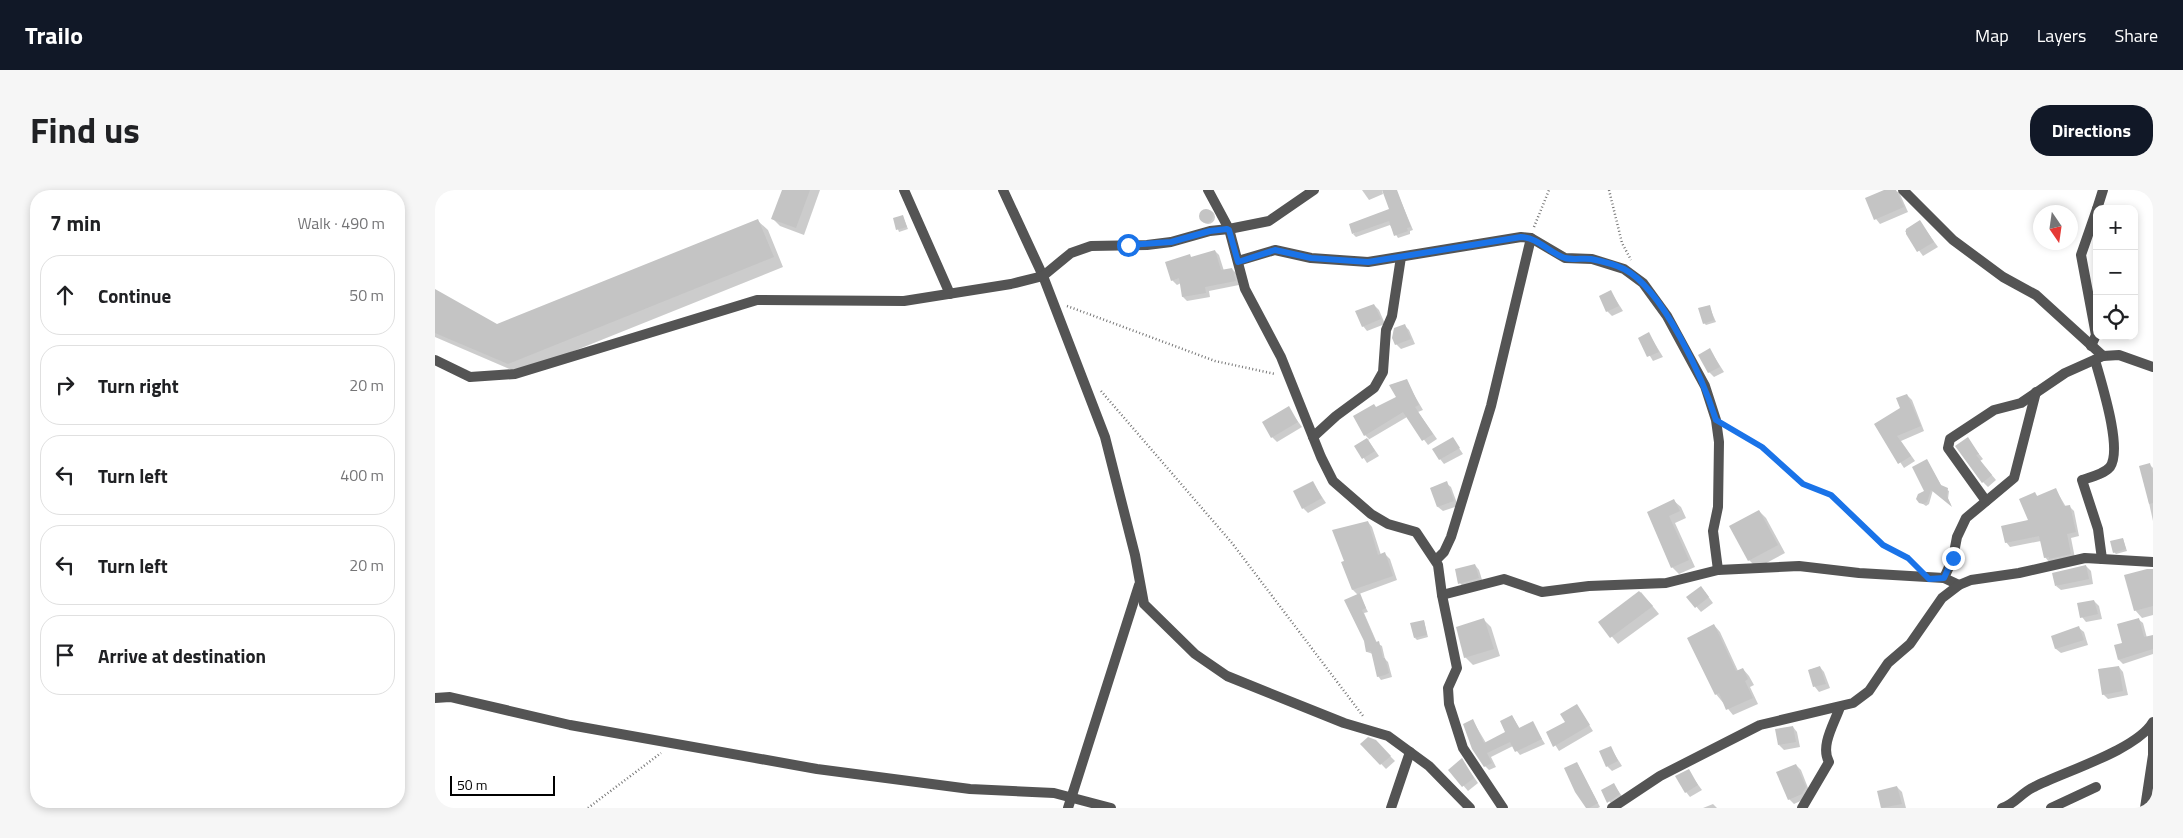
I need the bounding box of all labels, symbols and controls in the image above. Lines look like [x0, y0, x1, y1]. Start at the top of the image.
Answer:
text: Trailo [25, 17, 83, 53]
text: Map [1975, 22, 2009, 49]
text: Layers [2037, 22, 2086, 49]
text: Share [2114, 22, 2158, 49]
text: Find us [30, 103, 140, 157]
button: Directions [2030, 105, 2153, 156]
north arrow [2033, 205, 2078, 250]
map controls [2093, 205, 2138, 340]
button: + [2093, 205, 2138, 250]
text: 7 min [50, 207, 101, 239]
text: Walk · 490 m [297, 211, 385, 235]
route start [1117, 234, 1140, 257]
button: − [2093, 250, 2138, 295]
icon: ahead [51, 281, 79, 309]
text: Continue [98, 281, 171, 310]
text: 50 m [349, 283, 384, 307]
button: locate [2093, 295, 2138, 340]
icon: right [51, 371, 79, 399]
text: Turn right [98, 371, 179, 400]
text: 20 m [349, 373, 384, 397]
icon: left [51, 461, 79, 489]
text: Turn left [98, 461, 168, 490]
text: 400 m [340, 463, 384, 487]
route end [1942, 547, 1965, 570]
icon: left [51, 551, 79, 579]
text: Turn left [98, 551, 168, 580]
text: 20 m [349, 553, 384, 577]
icon: arrive [51, 641, 79, 669]
text: Arrive at destination [98, 641, 266, 670]
scale bar [450, 773, 555, 796]
text: 50 m [457, 774, 487, 795]

